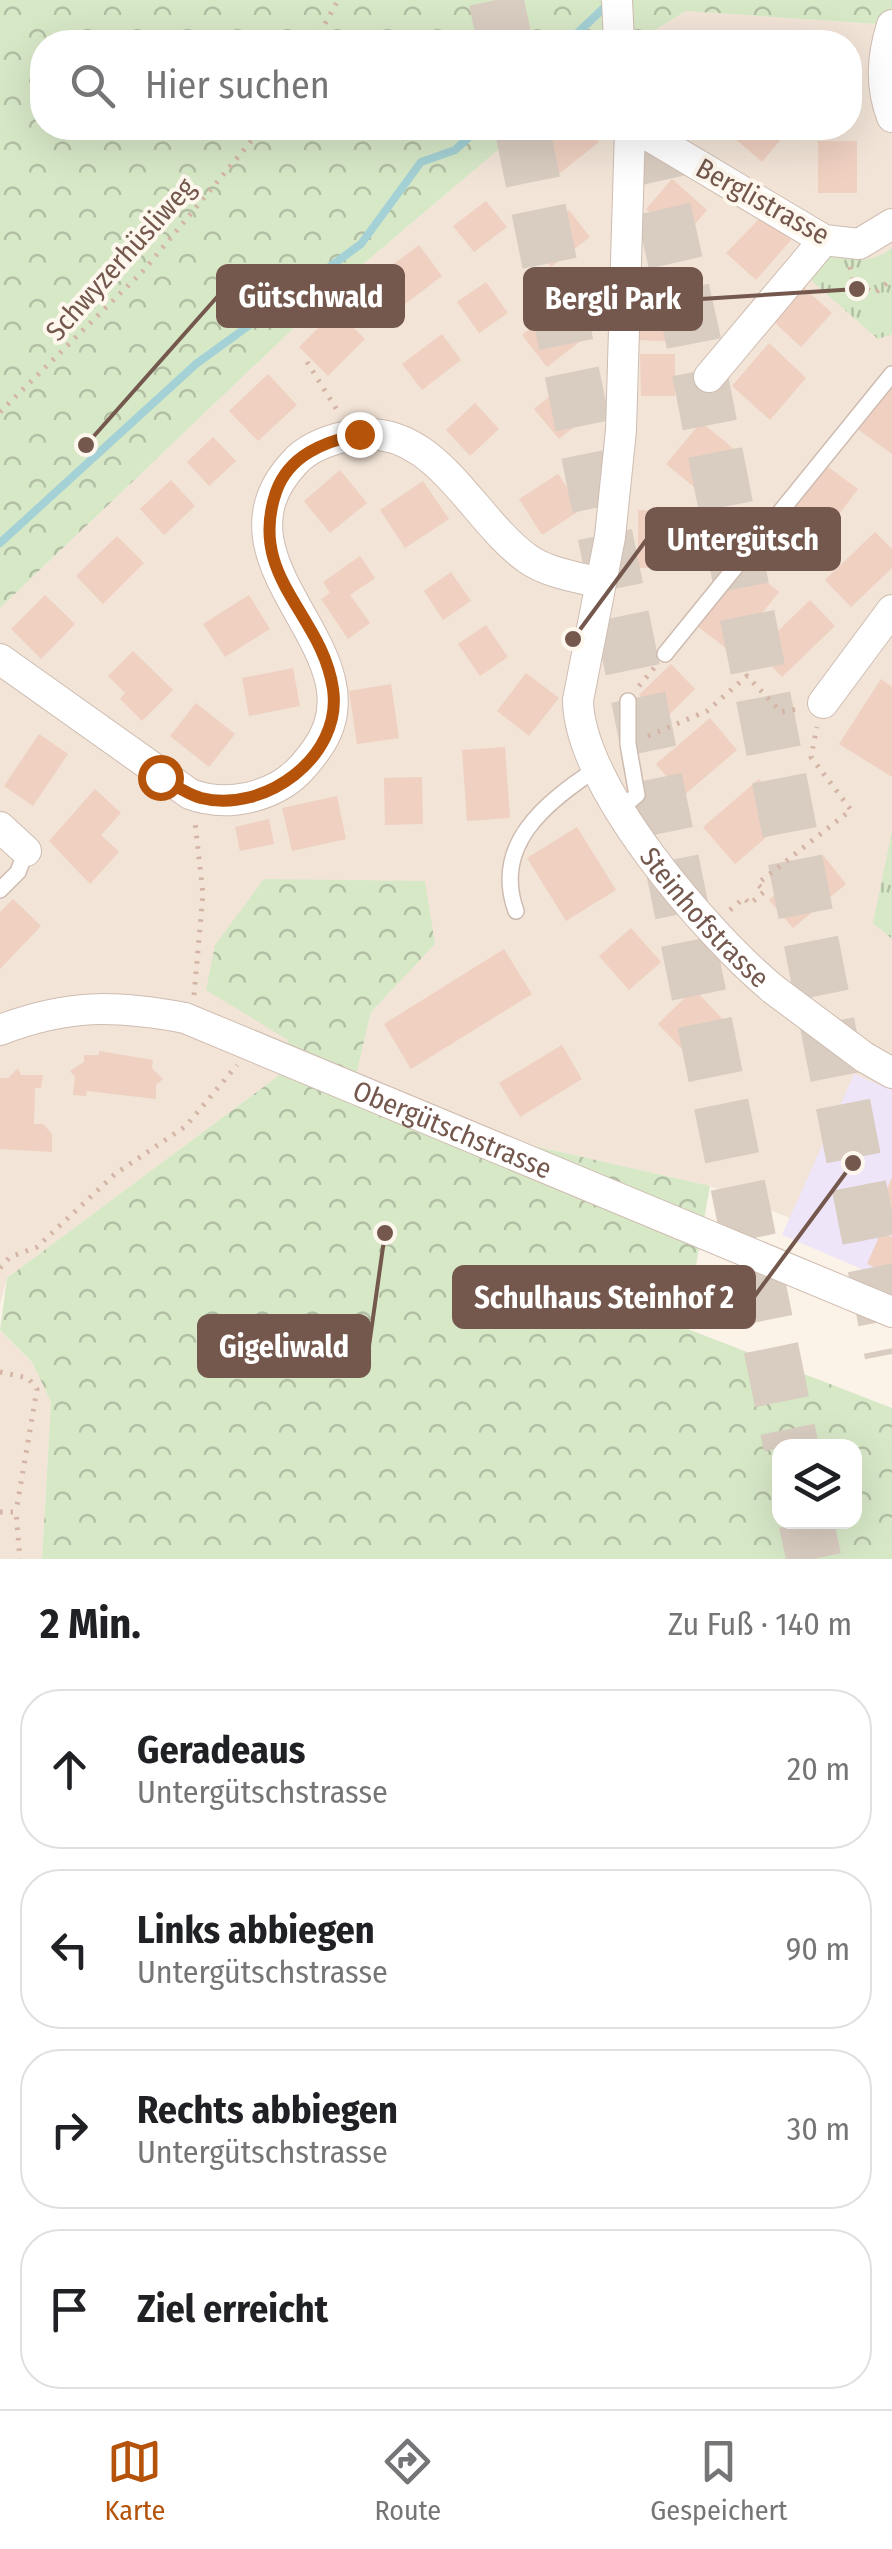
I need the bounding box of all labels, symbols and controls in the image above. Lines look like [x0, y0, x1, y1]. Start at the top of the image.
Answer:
search box [30, 30, 862, 140]
icon: search [65, 58, 120, 113]
text: Hier suchen [145, 62, 330, 108]
street label: Berglistrasse [690, 151, 835, 252]
street label: Schwyzerhüsliweg [39, 171, 202, 347]
callout: Gütschwald [218, 266, 403, 326]
callout: Bergli Park [525, 269, 701, 329]
text: Gütschwald [239, 279, 383, 315]
text: Bergli Park [545, 281, 682, 317]
route end [337, 412, 383, 458]
callout: Untergütsch [647, 509, 839, 569]
text: Untergütsch [667, 522, 819, 558]
route start [138, 755, 184, 801]
street label: Steinhofstrasse [633, 841, 776, 995]
street label: Obergütschstrasse [348, 1074, 557, 1186]
callout: Schulhaus Steinhof 2 [454, 1267, 754, 1327]
text: Schulhaus Steinhof 2 [474, 1280, 734, 1316]
callout: Gigeliwald [199, 1316, 369, 1376]
text: Gigeliwald [219, 1329, 349, 1365]
map controls [772, 1439, 862, 1529]
button: layers [772, 1439, 862, 1529]
text: 2 Min. [40, 1599, 141, 1649]
text: Zu Fuß · 140 m [668, 1605, 852, 1643]
text: Geradeaus [137, 1727, 305, 1773]
icon: ahead [42, 1742, 97, 1797]
text: 20 m [787, 1750, 850, 1788]
text: Untergütschstrasse [137, 1773, 388, 1811]
text: Links abbiegen [137, 1907, 375, 1953]
icon: left [42, 1922, 97, 1977]
text: 90 m [786, 1930, 850, 1968]
text: Untergütschstrasse [137, 1953, 388, 1991]
text: Rechts abbiegen [137, 2087, 398, 2133]
icon: right [42, 2102, 97, 2157]
text: 30 m [787, 2110, 850, 2148]
text: Untergütschstrasse [137, 2133, 388, 2171]
icon: arrive [42, 2282, 97, 2337]
text: Ziel erreicht [137, 2286, 328, 2332]
tab: Karte [105, 2434, 165, 2527]
tab: Route [374, 2434, 441, 2527]
tab: Gespeichert [650, 2434, 787, 2527]

